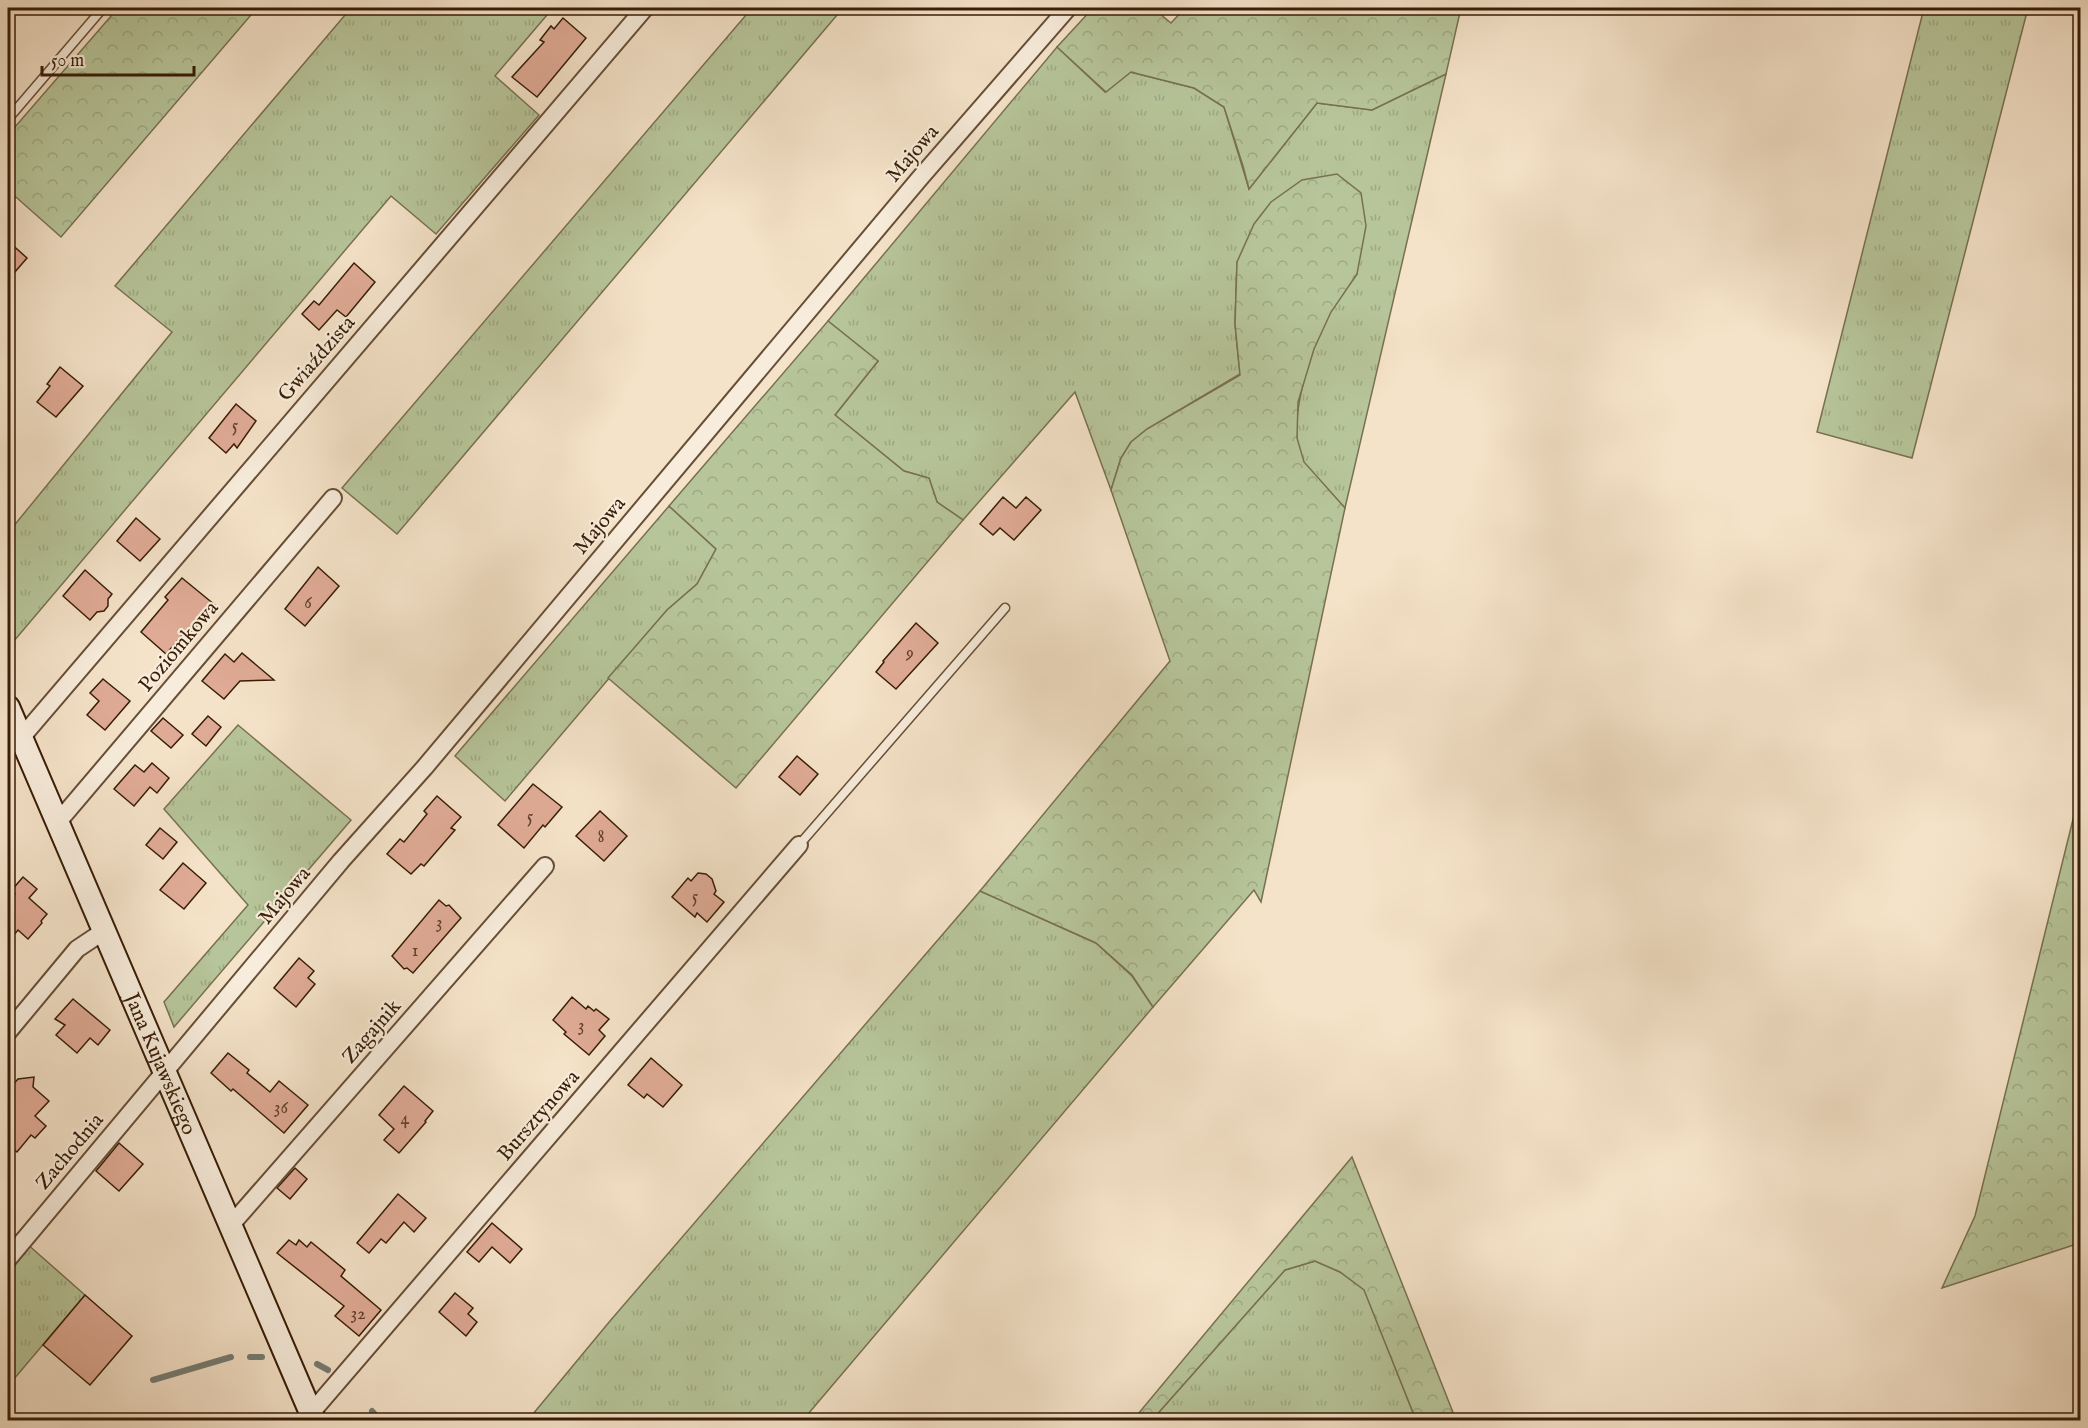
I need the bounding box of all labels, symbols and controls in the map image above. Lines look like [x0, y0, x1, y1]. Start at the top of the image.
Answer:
scale bar [42, 39, 194, 77]
text: 50 m [51, 50, 84, 73]
street label: Majowa [881, 119, 946, 188]
street label: Gwiaździsta [272, 310, 362, 408]
house number: 5 [232, 415, 239, 438]
street label: Majowa [568, 491, 633, 561]
house number: 6 [304, 592, 312, 615]
street label: Poziomkowa [133, 595, 226, 698]
house number: 9 [905, 642, 914, 665]
house number: 5 [527, 806, 534, 829]
house number: 8 [597, 826, 605, 849]
street label: Majowa [253, 861, 318, 931]
house number: 5 [692, 886, 699, 909]
house number: 3 [436, 912, 442, 935]
house number: 1 [412, 940, 418, 963]
street label: Jana Kujawskiego [116, 987, 202, 1139]
street label: Zagajnik [337, 993, 408, 1070]
house number: 3 [578, 1015, 584, 1038]
street label: Bursztynowa [492, 1064, 587, 1167]
house number: 36 [274, 1097, 289, 1120]
street label: Zachodnia [30, 1107, 111, 1196]
house number: 4 [401, 1108, 410, 1131]
house number: 32 [350, 1303, 366, 1326]

